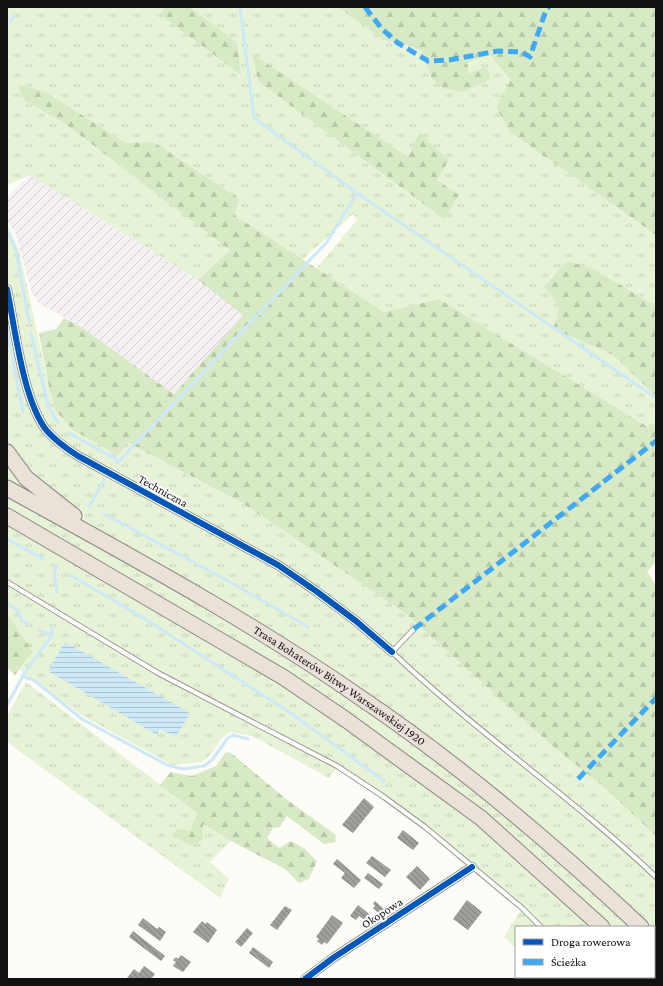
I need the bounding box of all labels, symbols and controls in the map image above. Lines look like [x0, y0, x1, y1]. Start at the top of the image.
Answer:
street label: Techniczna [136, 472, 191, 511]
street label: Trasa Bohaterów Bitwy Warszawskiej 1920 [251, 623, 428, 749]
street label: Okopowa [359, 894, 406, 931]
legend [515, 926, 655, 978]
text: Droga rowerowa [551, 935, 631, 949]
text: Ścieżka [551, 955, 587, 969]

